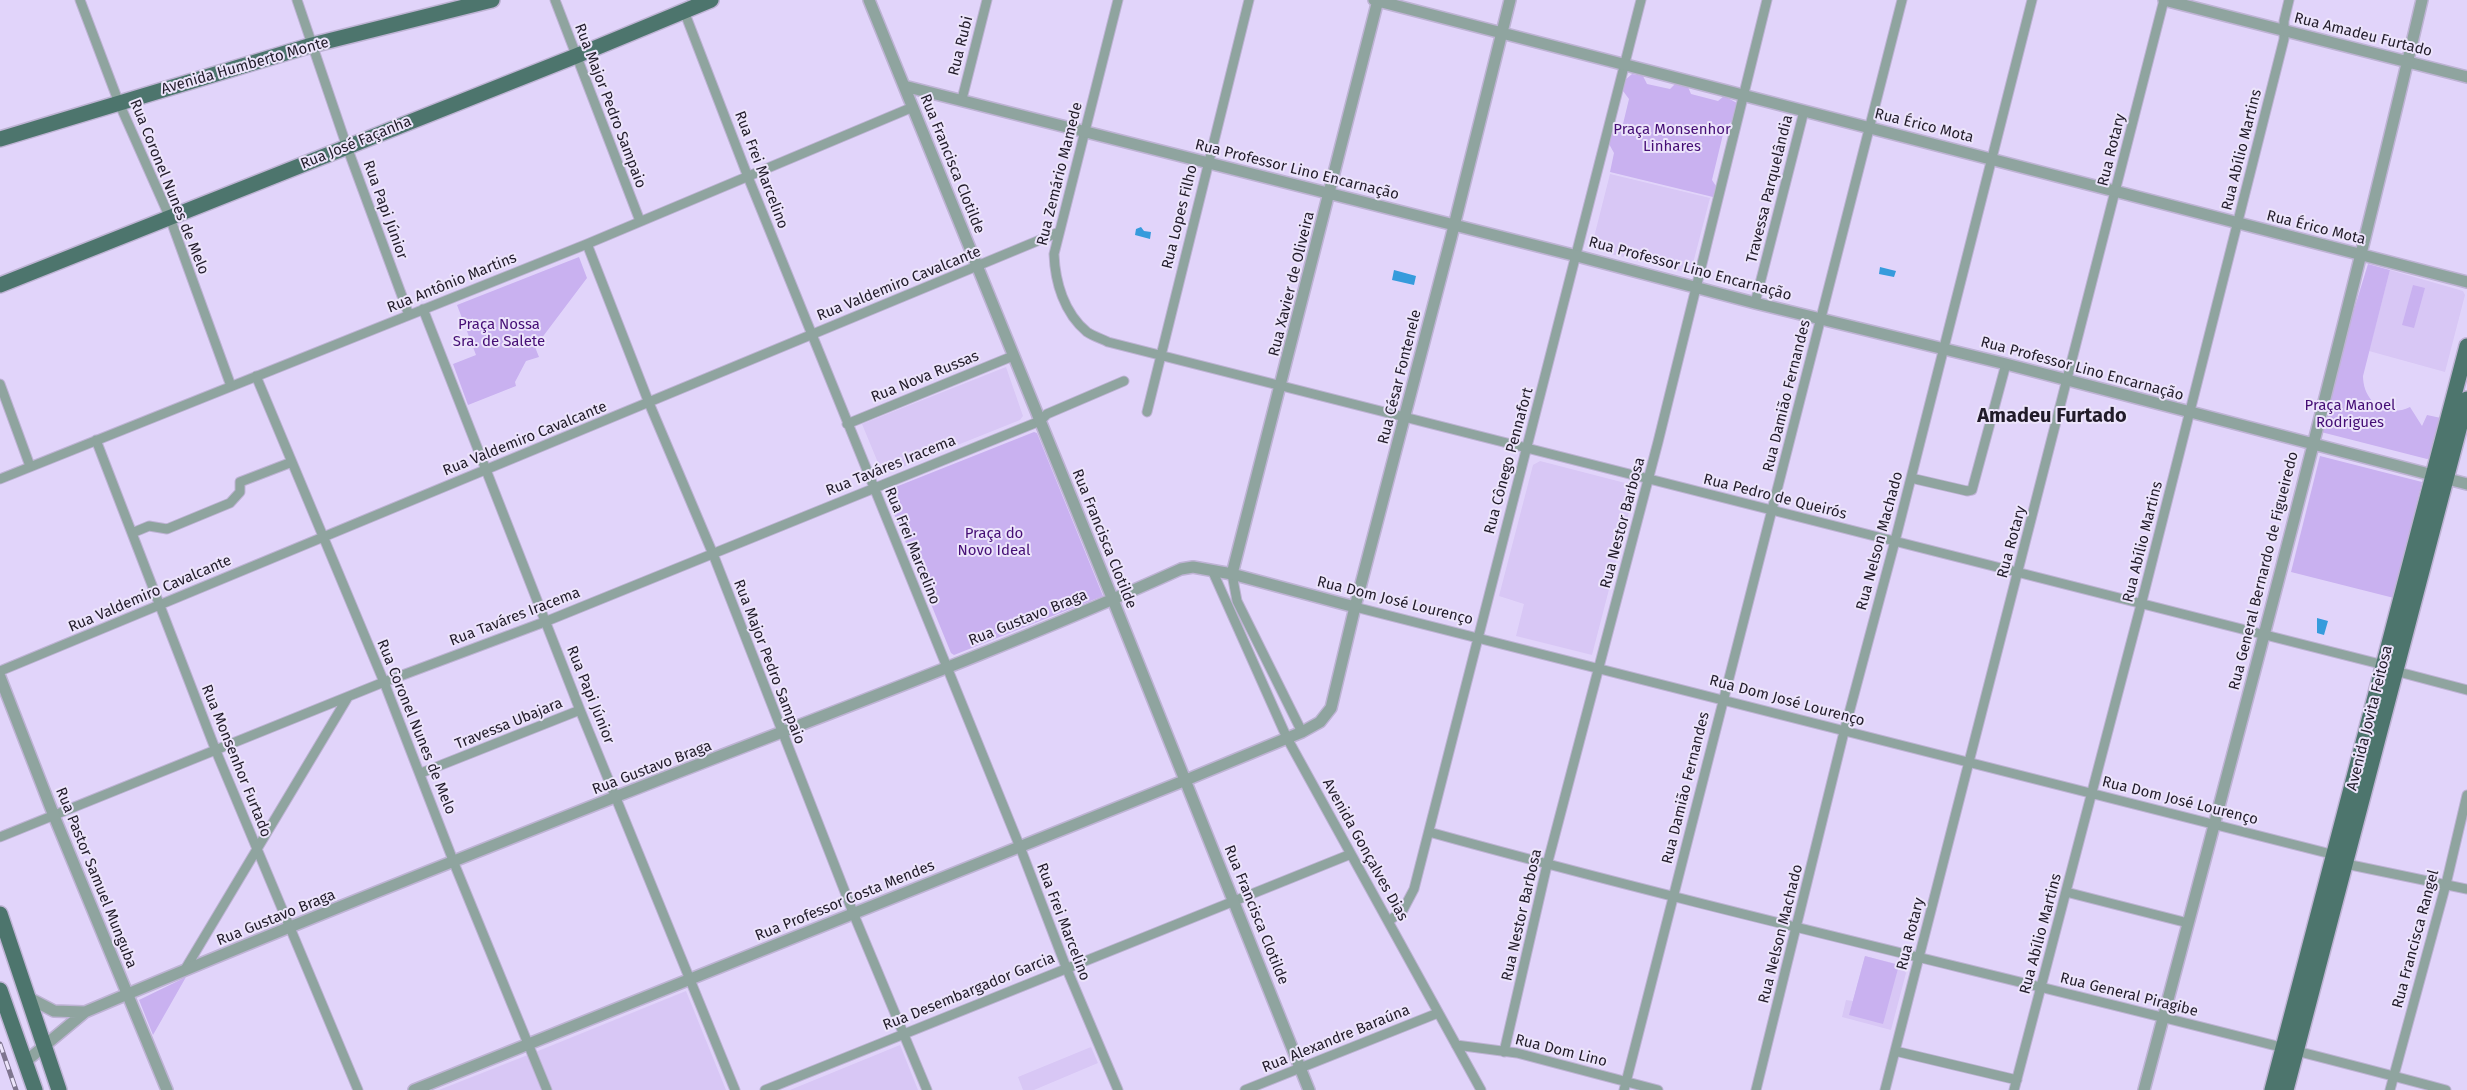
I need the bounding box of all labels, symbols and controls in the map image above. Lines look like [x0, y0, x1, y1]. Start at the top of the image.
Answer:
street label: Rua Amadeu Furtado [2292, 9, 2434, 61]
street label: Rua Rubi [945, 14, 977, 78]
street label: Rua Major Pedro Sampaio [570, 21, 650, 191]
street label: Avenida Humberto Monte [159, 33, 331, 99]
street label: Rua Abílio Martins [2218, 88, 2266, 212]
street label: Rua Francisca Clotilde [916, 92, 988, 236]
street label: Rua Coronel Nunes de Melo [126, 97, 212, 277]
street label: Rua Zemário Mamede [1033, 100, 1087, 248]
street label: Rua Érico Mota [1873, 105, 1975, 147]
street label: Rua Frei Marcelino [730, 108, 792, 232]
street label: Rua Rotary [2094, 112, 2130, 188]
street label: Rua José Façanha [298, 113, 414, 173]
street label: Travessa Parquelândia [1743, 113, 1797, 265]
park label: Praça Monsenhor Linhares [1613, 121, 1731, 156]
street label: Rua Professor Lino Encarnação [1193, 136, 1401, 204]
street label: Rua Papi Júnior [359, 158, 411, 262]
street label: Rua Lopes Filho [1158, 163, 1202, 271]
street label: Rua Érico Mota [2265, 207, 2367, 249]
street label: Rua Xavier de Oliveira [1265, 210, 1319, 358]
street label: Rua Professor Lino Encarnação [1586, 233, 1794, 305]
street label: Rua Valdemiro Cavalcante [814, 243, 984, 325]
street label: Rua Antônio Martins [385, 249, 519, 317]
street label: Rua César Fontenele [1375, 308, 1425, 446]
park label: Praça Nossa Sra. de Salete [453, 316, 545, 351]
street label: Rua Damião Fernandes [1759, 318, 1815, 474]
street label: Rua Professor Lino Encarnação [1978, 333, 2186, 405]
street label: Rua Nova Russas [868, 347, 982, 407]
street label: Rua Cônego Pennafort [1481, 386, 1537, 536]
park label: Praça Manoel Rodrigues [2305, 397, 2395, 432]
street label: Rua Valdemiro Cavalcante [440, 398, 610, 480]
district label: Amadeu Furtado [1977, 404, 2127, 428]
street label: Rua Taváres Iracema [823, 432, 959, 500]
street label: Rua General Bernardo de Figueiredo [2226, 450, 2302, 692]
street label: Rua Nestor Barbosa [1597, 456, 1649, 590]
street label: Rua Francisca Clotilde [1068, 467, 1140, 611]
street label: Rua Pedro de Queirós [1701, 470, 1849, 524]
street label: Rua Nelson Machado [1853, 470, 1907, 612]
street label: Rua Abílio Martins [2119, 480, 2167, 604]
street label: Rua Frei Marcelino [880, 485, 944, 607]
street label: Rua Rotary [1994, 504, 2030, 580]
park label: Praça do Novo Ideal [958, 525, 1030, 560]
street label: Rua Valdemiro Cavalcante [66, 551, 234, 637]
street label: Rua Dom José Lourenço [1315, 573, 1475, 629]
street label: Rua Major Pedro Sampaio [729, 577, 809, 747]
street label: Rua Taváres Iracema [447, 584, 583, 650]
street label: Rua Gustavo Braga [966, 586, 1090, 650]
street label: Rua Coronel Nunes de Melo [373, 637, 459, 817]
street label: Rua Papi Júnior [562, 643, 618, 747]
street label: Avenida Jovita Feitosa [2343, 644, 2397, 792]
street label: Rua Dom José Lourenço [1707, 672, 1867, 730]
street label: Rua Monsenhor Furtado [197, 682, 275, 840]
street label: Travessa Ubajara [453, 694, 565, 754]
street label: Rua Damião Fernandes [1658, 710, 1714, 866]
street label: Rua Gustavo Braga [590, 737, 714, 799]
street label: Rua Dom José Lourenço [2100, 773, 2260, 829]
street label: Avenida Gonçalves Dias [1318, 776, 1412, 924]
street label: Rua Pastor Samuel Munguba [51, 785, 141, 971]
street label: Rua Francisca Clotilde [1220, 843, 1292, 987]
street label: Rua Nestor Barbosa [1498, 847, 1546, 983]
street label: Rua Professor Costa Mendes [753, 857, 937, 945]
street label: Rua Frei Marcelino [1032, 860, 1094, 984]
street label: Rua Nelson Machado [1755, 862, 1807, 1006]
street label: Rua Francisca Rangel [2389, 868, 2443, 1010]
street label: Rua Abílio Martins [2016, 872, 2066, 996]
street label: Rua Gustavo Braga [214, 886, 338, 950]
street label: Rua Rotary [1893, 896, 1929, 972]
street label: Rua Desembargador Garcia [880, 949, 1058, 1035]
street label: Rua General Piragibe [2058, 969, 2200, 1021]
street label: Rua Alexandre Baraúna [1260, 1001, 1412, 1077]
street label: Rua Dom Lino [1513, 1031, 1609, 1071]

